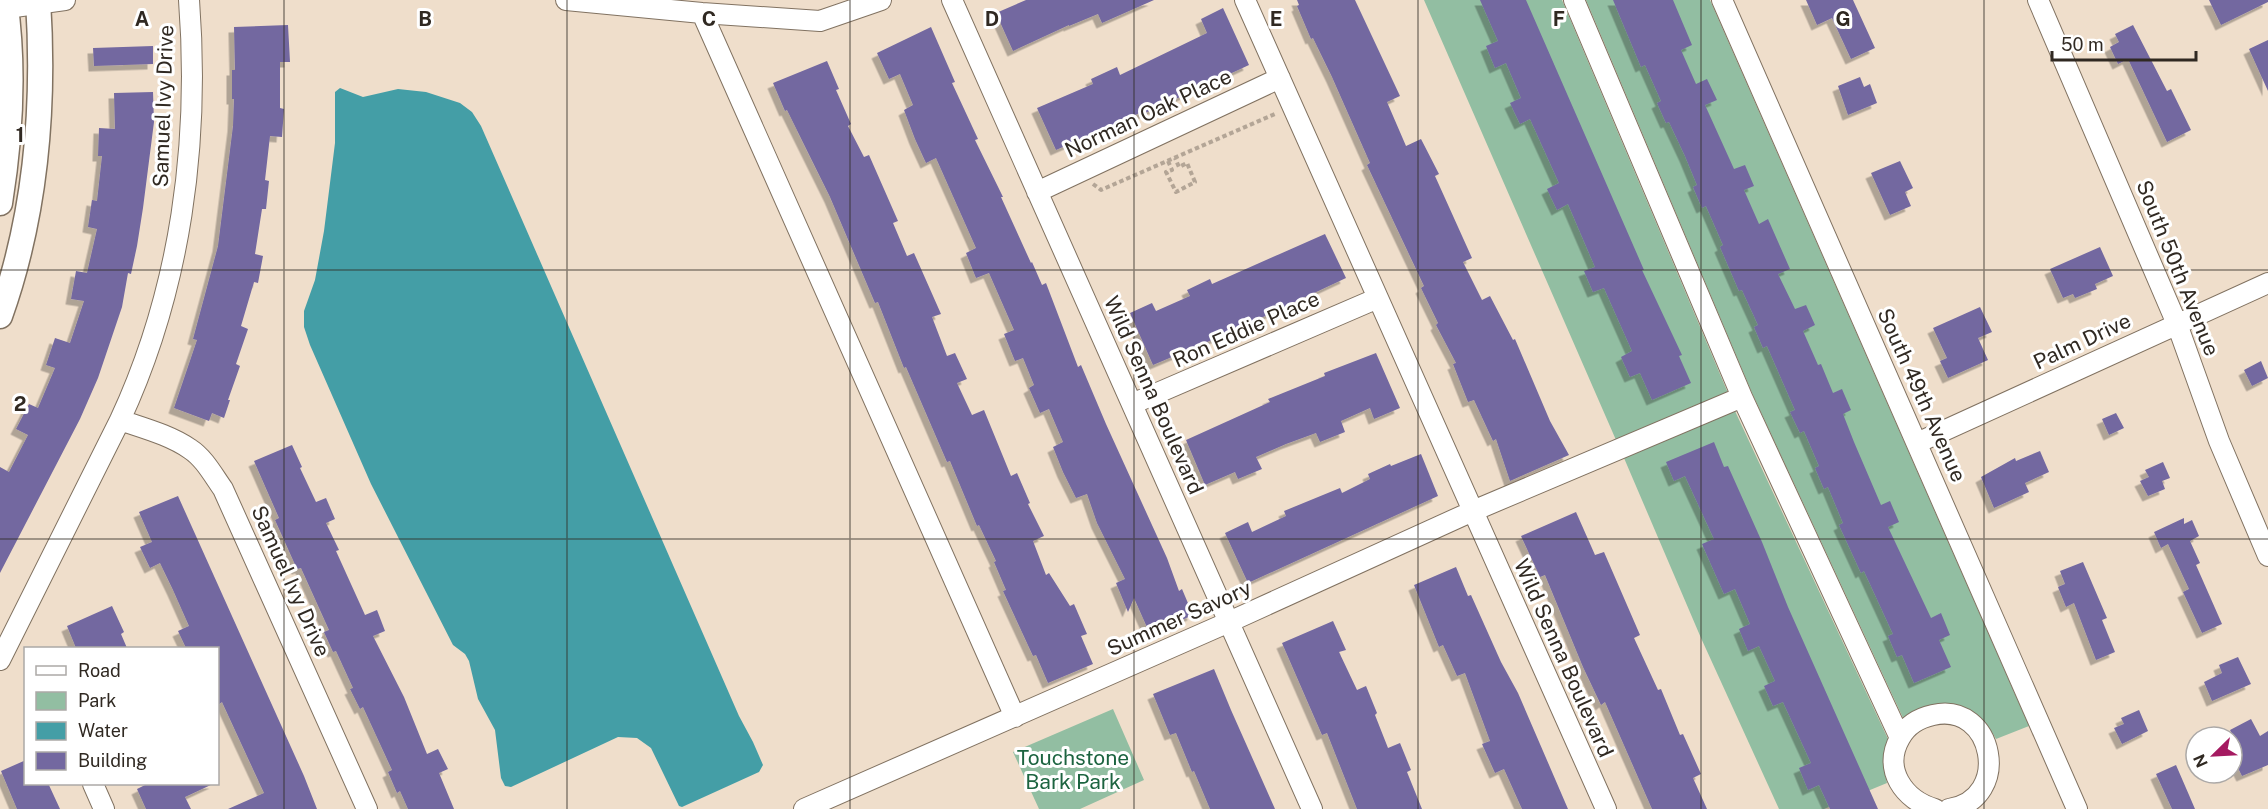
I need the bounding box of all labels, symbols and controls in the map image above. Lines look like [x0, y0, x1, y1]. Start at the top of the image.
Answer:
text: A [135, 7, 149, 31]
text: B [418, 7, 432, 31]
text: C [702, 7, 716, 31]
text: D [985, 7, 999, 31]
text: E [1270, 7, 1282, 31]
text: F [1553, 7, 1565, 31]
text: G [1835, 7, 1851, 31]
street label: Samuel Ivy Drive [148, 24, 178, 188]
scale bar [2052, 24, 2196, 62]
text: 50 m [2061, 34, 2104, 55]
street label: Norman Oak Place [1061, 63, 1235, 163]
text: 1 [16, 123, 24, 147]
street label: South 50th Avenue [2131, 176, 2225, 360]
street label: Ron Eddie Place [1169, 286, 1323, 372]
street label: Wild Senna Boulevard [1099, 292, 1209, 498]
street label: South 49th Avenue [1872, 304, 1972, 486]
street label: Palm Drive [2029, 308, 2135, 374]
text: 2 [14, 392, 26, 416]
street label: Samuel Ivy Drive [247, 502, 335, 660]
street label: Wild Senna Boulevard [1509, 555, 1619, 761]
street label: Summer Savory [1103, 575, 1255, 661]
legend [24, 647, 219, 785]
text: Road [78, 660, 121, 681]
text: Park [78, 690, 116, 711]
text: Water [78, 720, 128, 741]
north arrow [2184, 725, 2244, 785]
park label: Touchstone Bark Park [1017, 745, 1129, 794]
text: Building [78, 750, 147, 771]
text: N [2190, 751, 2212, 770]

